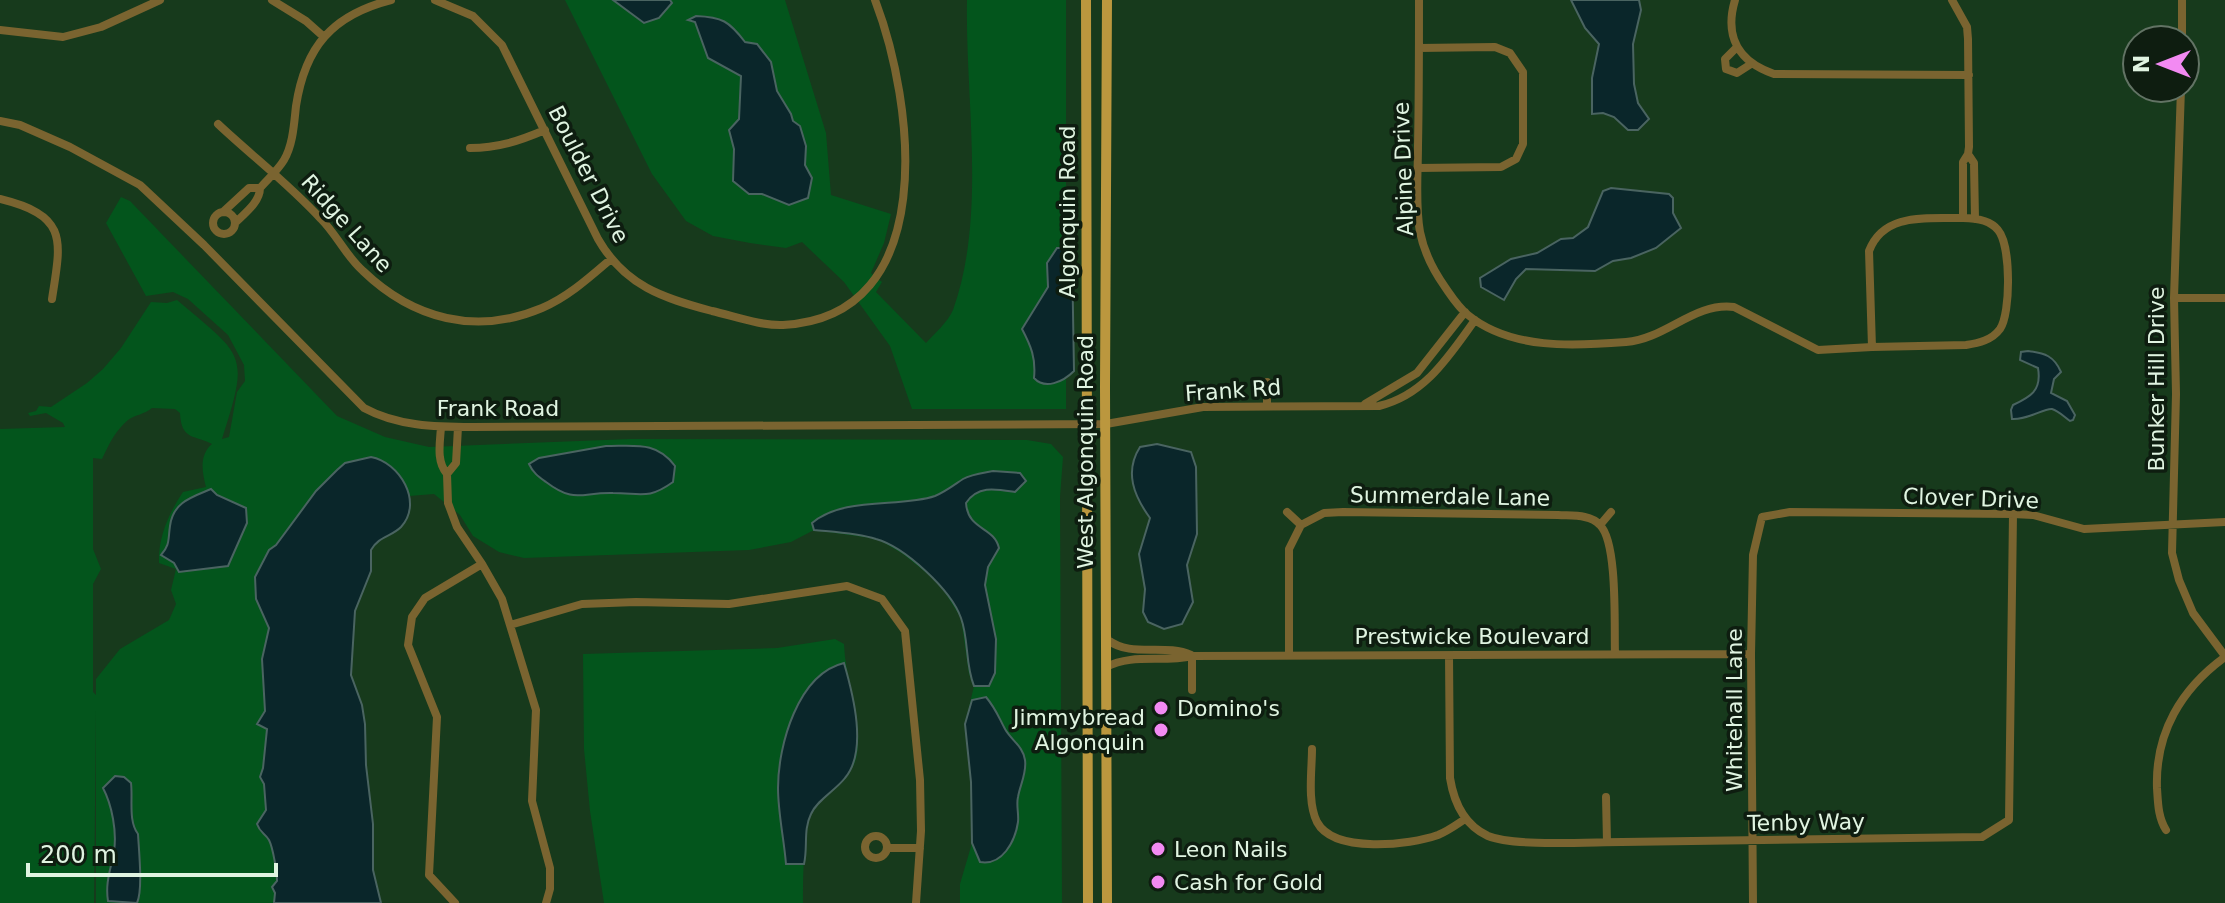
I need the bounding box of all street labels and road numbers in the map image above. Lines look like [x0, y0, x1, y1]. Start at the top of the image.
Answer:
street label: Boulder Drive [543, 101, 634, 247]
street label: Alpine Drive [1389, 101, 1418, 237]
street label: Algonquin Road [1055, 126, 1080, 298]
street label: Ridge Lane [296, 169, 397, 277]
street label: Bunker Hill Drive [2144, 286, 2169, 472]
street label: West Algonquin Road [1073, 335, 1098, 569]
street label: Frank Rd [1184, 375, 1282, 406]
street label: Frank Road [437, 396, 559, 421]
street label: Summerdale Lane [1350, 482, 1550, 511]
street label: Clover Drive [1902, 484, 2039, 513]
street label: Prestwicke Boulevard [1354, 624, 1590, 649]
street label: Whitehall Lane [1722, 628, 1747, 792]
street label: Tenby Way [1746, 809, 1865, 836]

